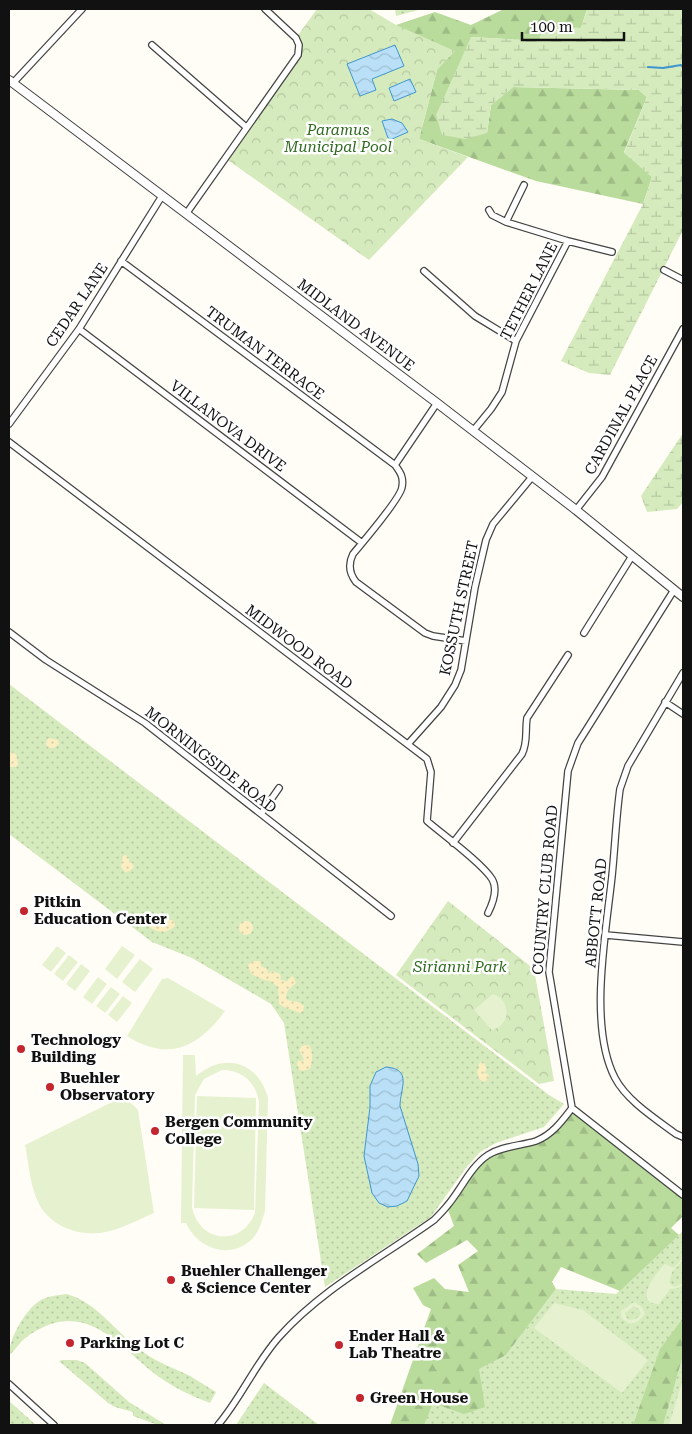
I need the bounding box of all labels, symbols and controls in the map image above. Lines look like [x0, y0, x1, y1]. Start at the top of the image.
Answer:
scale bar [522, 10, 624, 42]
text: 100 m [530, 18, 573, 36]
park label: Paramus Municipal Pool [283, 121, 392, 156]
street label: TETHER LANE [497, 239, 561, 343]
street label: CEDAR LANE [42, 259, 112, 351]
street label: MIDLAND AVENUE [294, 275, 418, 375]
street label: TRUMAN TERRACE [202, 302, 328, 404]
street label: CARDINAL PLACE [581, 352, 661, 478]
street label: VILLANOVA DRIVE [166, 377, 290, 475]
street label: KOSSUTH STREET [436, 539, 482, 677]
street label: MIDWOOD ROAD [242, 601, 356, 693]
street label: MORNINGSIDE ROAD [142, 703, 280, 817]
street label: COUNTRY CLUB ROAD [529, 804, 561, 976]
street label: ABBOTT ROAD [581, 857, 611, 969]
place label: Pitkin Education Center [34, 893, 167, 928]
marker: Pitkin Education Center [18, 905, 30, 917]
park label: Sirianni Park [412, 958, 508, 976]
place label: Technology Building [31, 1031, 121, 1066]
marker: Technology Building [15, 1043, 27, 1055]
place label: Buehler Observatory [60, 1069, 155, 1104]
marker: Buehler Observatory [44, 1081, 56, 1093]
place label: Bergen Community College [165, 1113, 312, 1148]
marker: Bergen Community College [149, 1125, 161, 1137]
place label: Buehler Challenger & Science Center [181, 1262, 328, 1297]
marker: Buehler Challenger & Science Center [165, 1274, 177, 1286]
place label: Ender Hall & Lab Theatre [349, 1327, 445, 1362]
place label: Parking Lot C [80, 1334, 184, 1352]
marker: Parking Lot C [64, 1337, 76, 1349]
marker: Ender Hall & Lab Theatre [333, 1339, 345, 1351]
place label: Green House [370, 1389, 469, 1407]
marker: Green House [354, 1392, 366, 1404]

